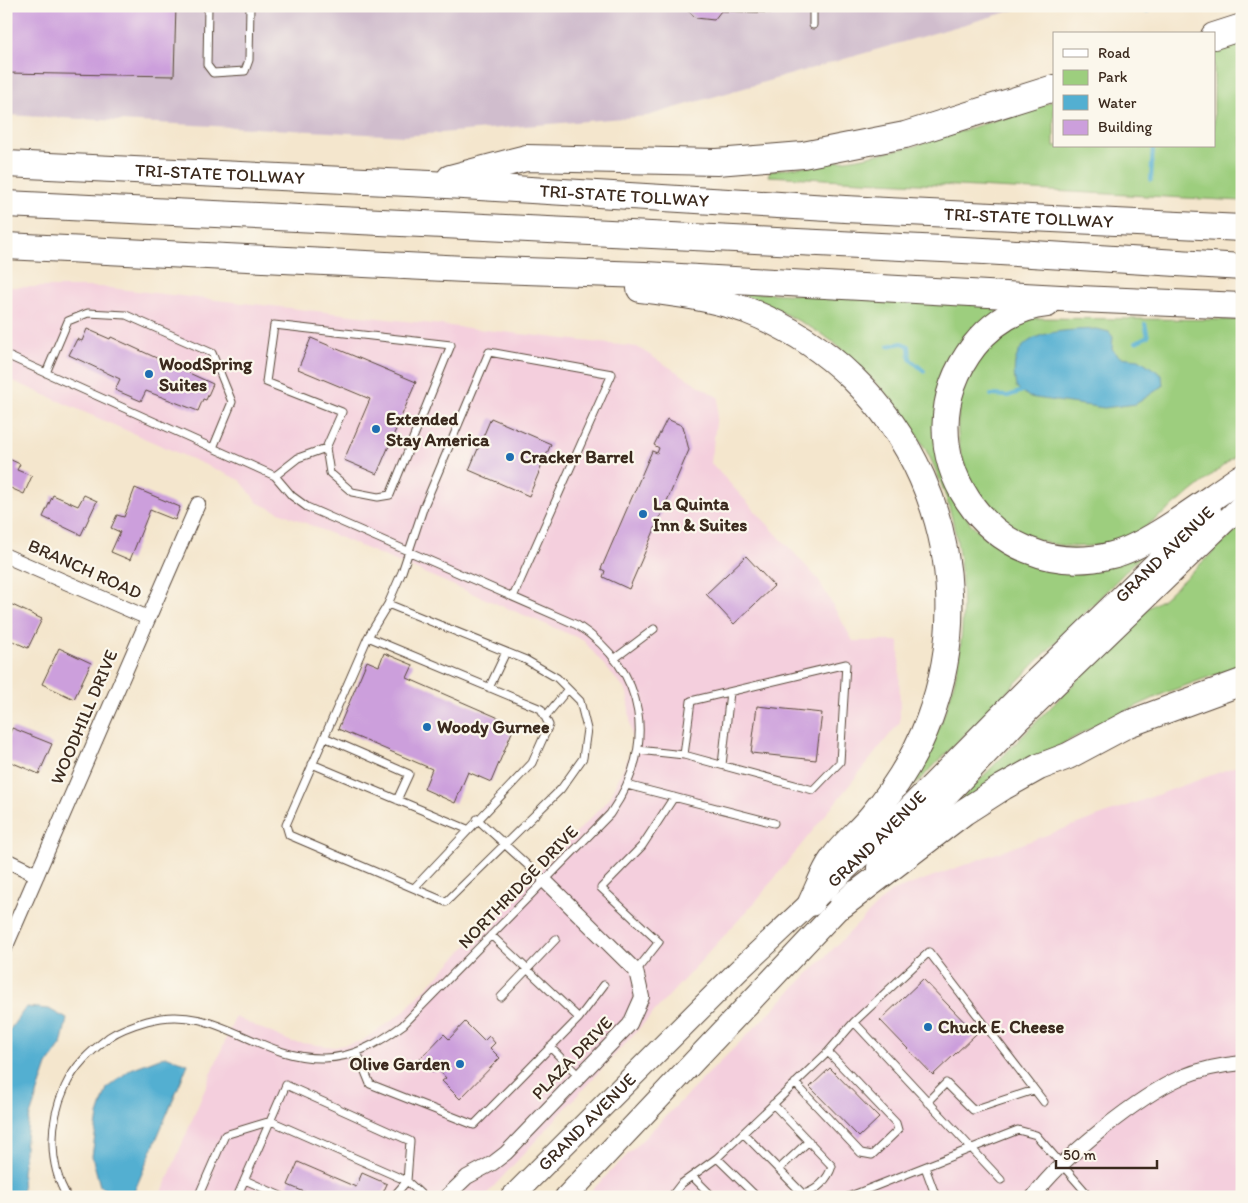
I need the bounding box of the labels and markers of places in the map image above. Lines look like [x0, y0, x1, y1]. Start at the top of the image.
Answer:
place label: WoodSpring Suites [159, 353, 253, 396]
marker: WoodSpring Suites [143, 368, 155, 380]
place label: Extended Stay America [386, 408, 490, 451]
marker: Extended Stay America [370, 423, 382, 435]
place label: Cracker Barrel [520, 446, 635, 468]
marker: Cracker Barrel [504, 451, 516, 463]
place label: La Quinta Inn & Suites [653, 493, 747, 536]
marker: La Quinta Inn & Suites [637, 508, 649, 520]
place label: Woody Gurnee [437, 716, 550, 738]
marker: Woody Gurnee [421, 721, 433, 733]
place label: Chuck E. Cheese [938, 1016, 1065, 1038]
marker: Chuck E. Cheese [922, 1021, 934, 1033]
place label: Olive Garden [349, 1053, 450, 1075]
marker: Olive Garden [454, 1058, 466, 1070]

